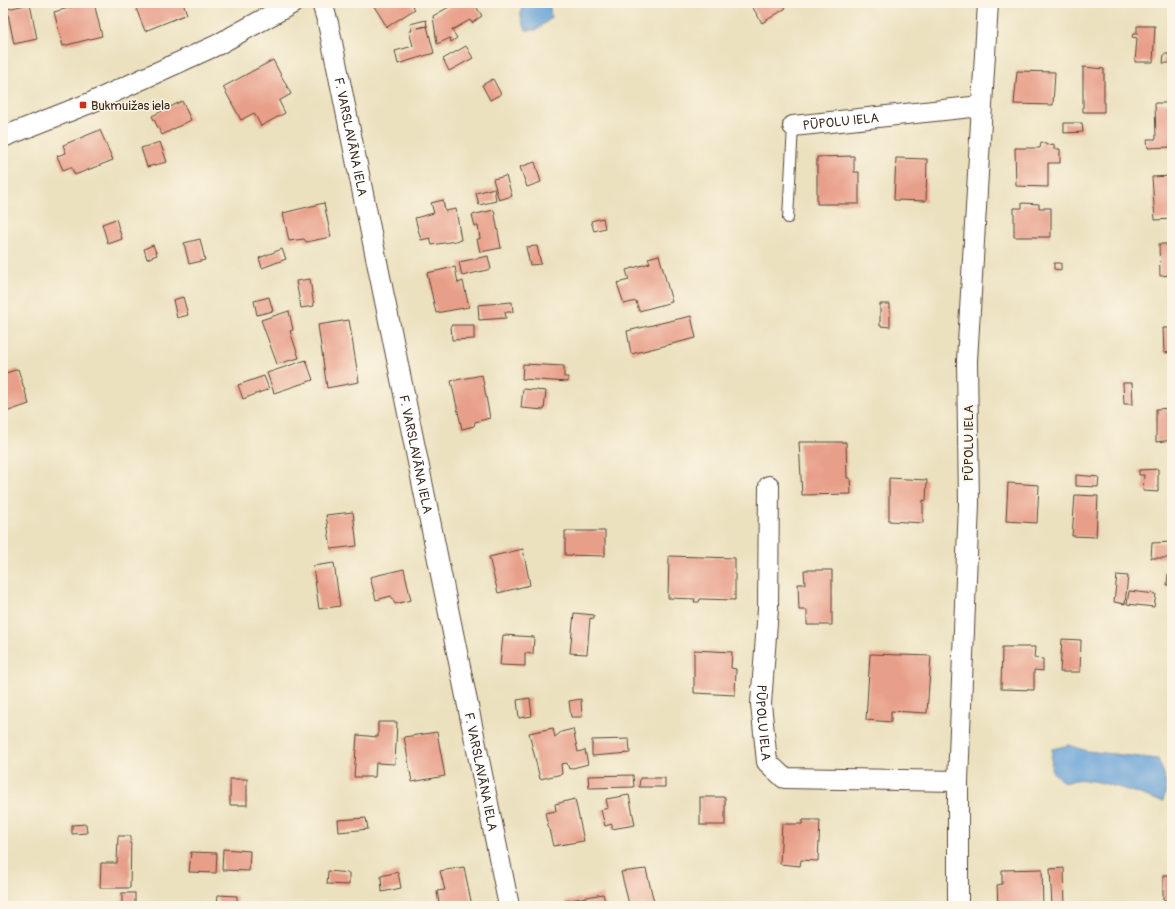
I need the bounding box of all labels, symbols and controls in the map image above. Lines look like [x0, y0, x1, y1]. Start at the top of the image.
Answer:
street label: F. VARSLAVĀNA IELA [330, 76, 370, 198]
place label: Bukmuižas iela [91, 98, 170, 114]
marker: Bukmuižas iela [78, 100, 88, 110]
street label: PŪPOLU IELA [802, 110, 880, 134]
street label: F. VARSLAVĀNA IELA [395, 394, 435, 516]
street label: PŪPOLU IELA [961, 404, 977, 481]
street label: PŪPOLU IELA [752, 684, 774, 762]
street label: F. VARSLAVĀNA IELA [460, 711, 501, 833]

